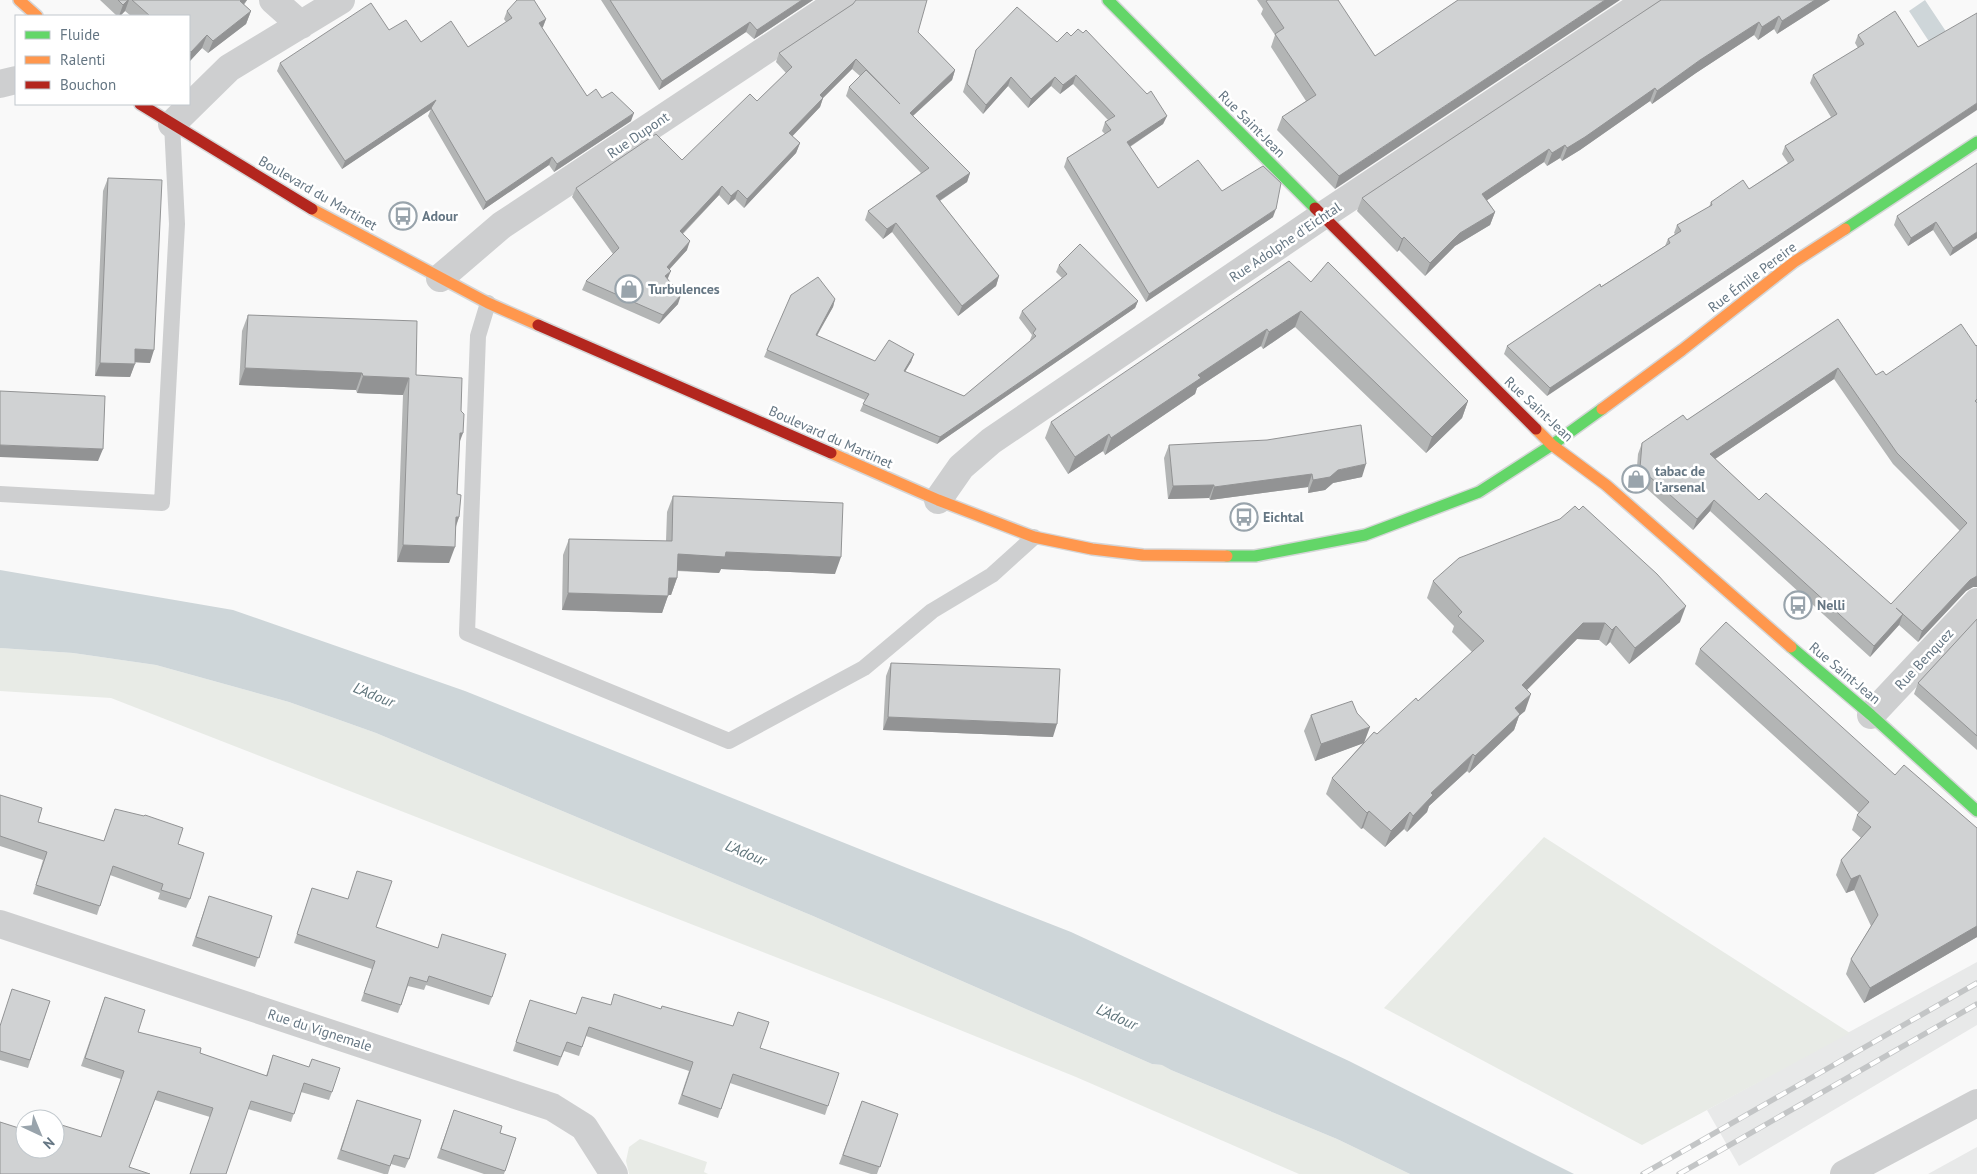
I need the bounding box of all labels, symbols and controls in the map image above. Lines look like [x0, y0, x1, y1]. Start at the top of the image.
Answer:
legend [15, 15, 190, 105]
text: Fluide [60, 25, 100, 44]
text: Ralenti [60, 50, 106, 69]
text: Bouchon [60, 75, 116, 94]
street label: Rue Saint-Jean [1215, 87, 1289, 161]
street label: Rue Dupont [604, 108, 673, 162]
street label: Boulevard du Martinet [256, 152, 381, 234]
street label: Rue Adolphe d'Eichtal [1226, 198, 1344, 286]
bus stop icon: Adour [388, 201, 418, 231]
place label: Adour [422, 207, 458, 225]
street label: Rue Émile Pereire [1704, 238, 1800, 316]
shop icon: Turbulences [614, 274, 644, 304]
place label: Turbulences [648, 280, 720, 298]
street label: Rue Saint-Jean [1501, 373, 1577, 445]
street label: Boulevard du Martinet [766, 402, 896, 473]
place label: tabac de l'arsenal [1655, 462, 1706, 496]
shop icon: tabac de l'arsenal [1621, 464, 1651, 494]
bus stop icon: Eichtal [1229, 502, 1259, 532]
place label: Eichtal [1263, 508, 1305, 526]
bus stop icon: Nelli [1783, 590, 1813, 620]
place label: Nelli [1817, 596, 1846, 614]
street label: Rue Benquez [1891, 624, 1957, 694]
street label: Rue Saint-Jean [1806, 638, 1884, 708]
water label: L'Adour [351, 678, 399, 712]
water label: L'Adour [723, 835, 771, 870]
water label: L'Adour [1094, 999, 1142, 1034]
street label: Rue du Vignemale [266, 1005, 374, 1055]
north arrow [15, 1109, 65, 1159]
text: N [39, 1134, 59, 1153]

